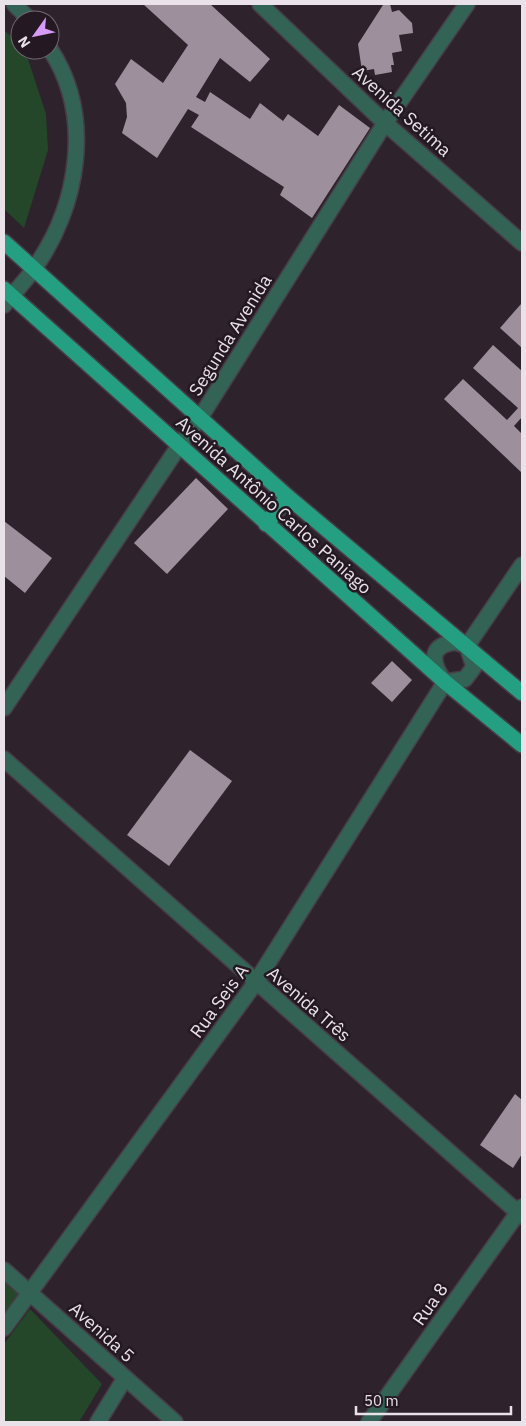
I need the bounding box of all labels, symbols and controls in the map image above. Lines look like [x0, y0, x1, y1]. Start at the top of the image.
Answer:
north arrow [10, 10, 60, 60]
text: N [14, 33, 34, 51]
street label: Avenida Setima [348, 61, 457, 162]
street label: Segunda Avenida [183, 270, 277, 400]
street label: Avenida Antônio Carlos Paniago [171, 411, 377, 599]
street label: Rua Seis A [185, 959, 254, 1042]
street label: Avenida Três [262, 961, 356, 1047]
street label: Rua 8 [407, 1278, 453, 1330]
street label: Avenida 5 [65, 1297, 139, 1367]
scale bar [356, 1384, 511, 1416]
text: 50 m [364, 1391, 399, 1410]

